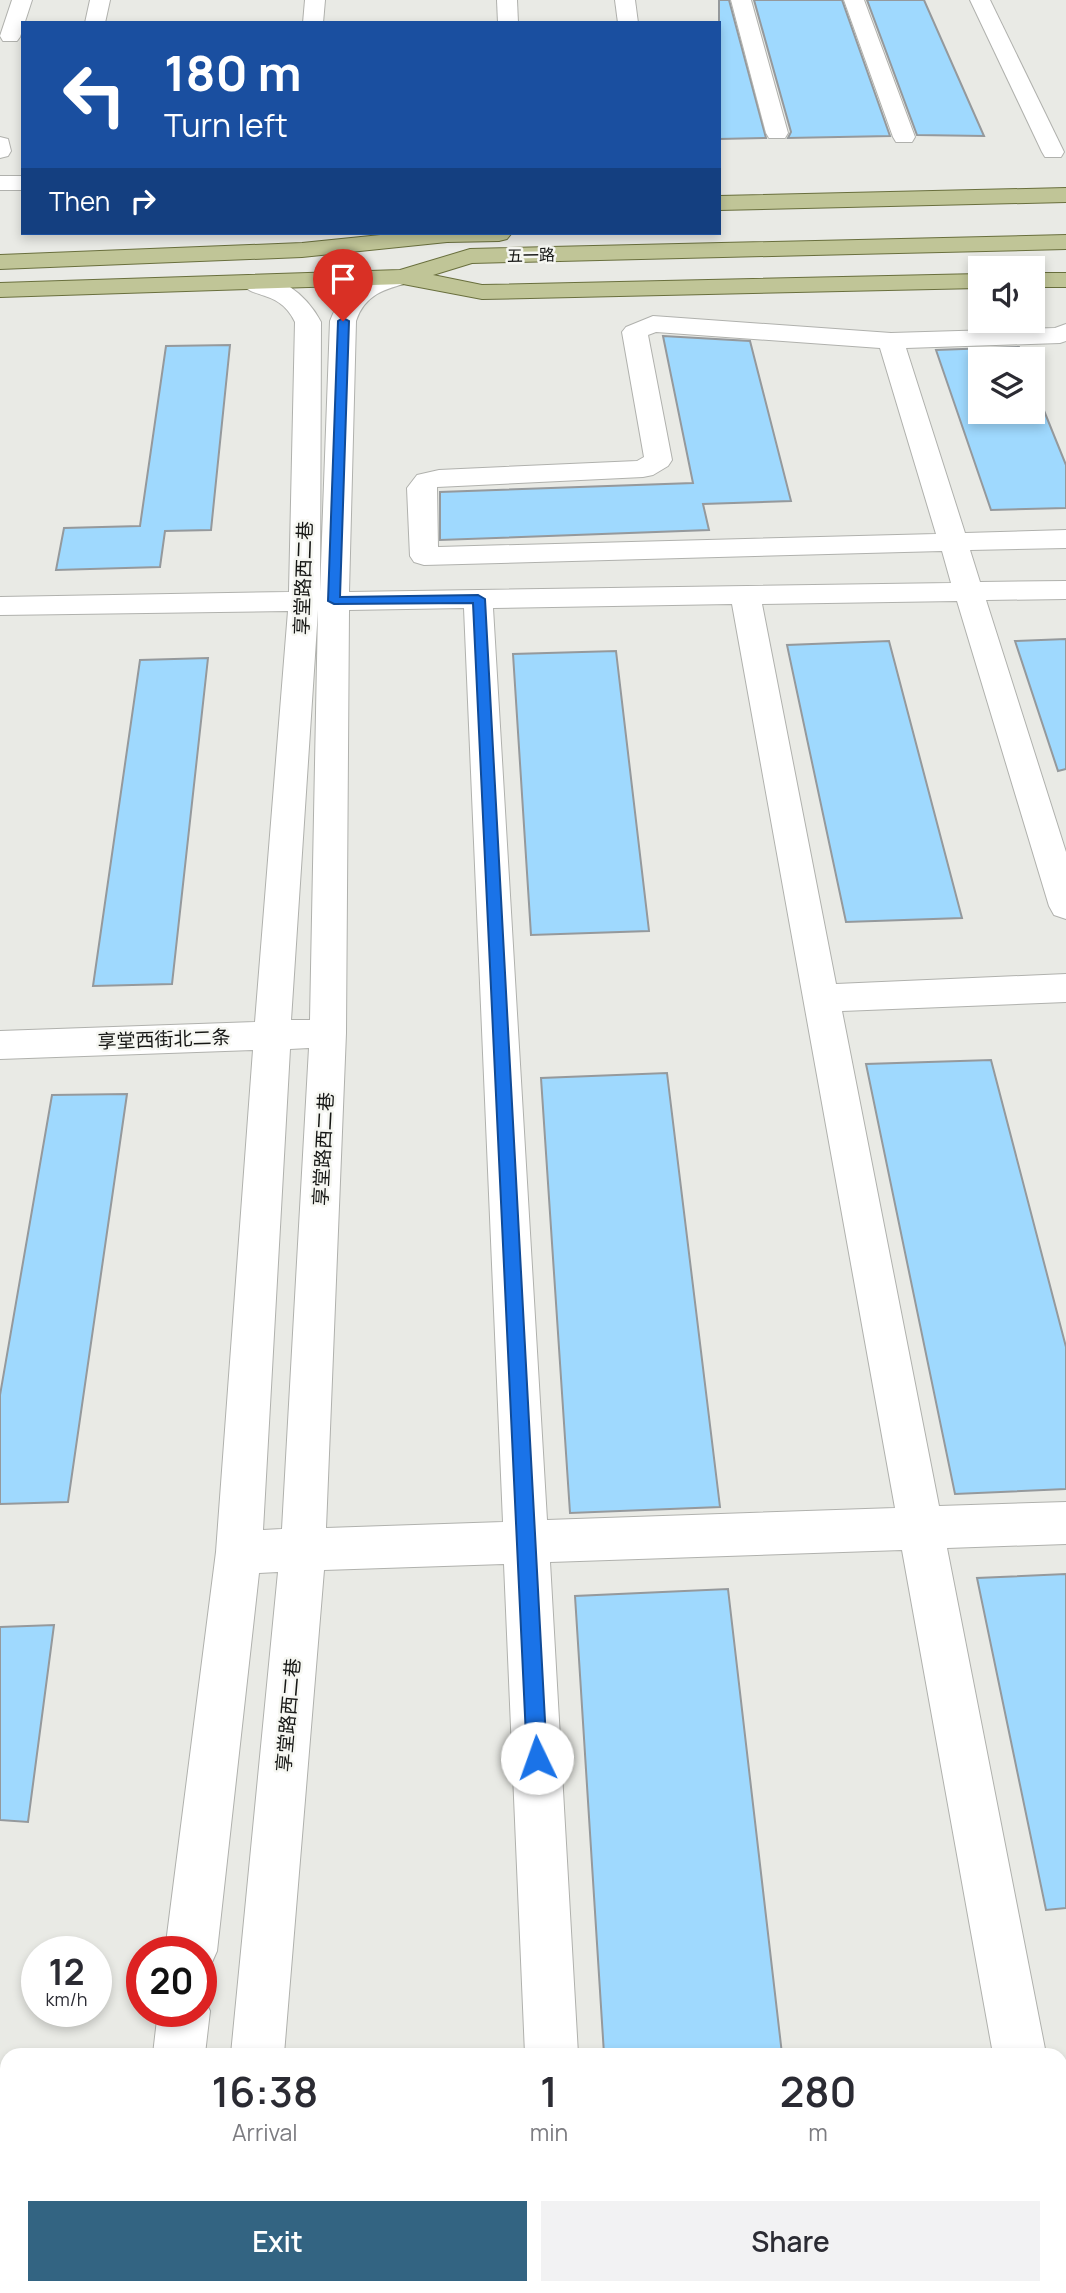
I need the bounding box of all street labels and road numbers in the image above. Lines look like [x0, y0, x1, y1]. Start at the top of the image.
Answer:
street label: 五一路 [507, 244, 555, 266]
street label: 享堂路西二巷 [288, 521, 318, 635]
street label: 享堂西街北二条 [97, 1024, 231, 1054]
street label: 享堂路西二巷 [307, 1091, 339, 1207]
street label: 享堂路西二巷 [270, 1657, 306, 1773]

